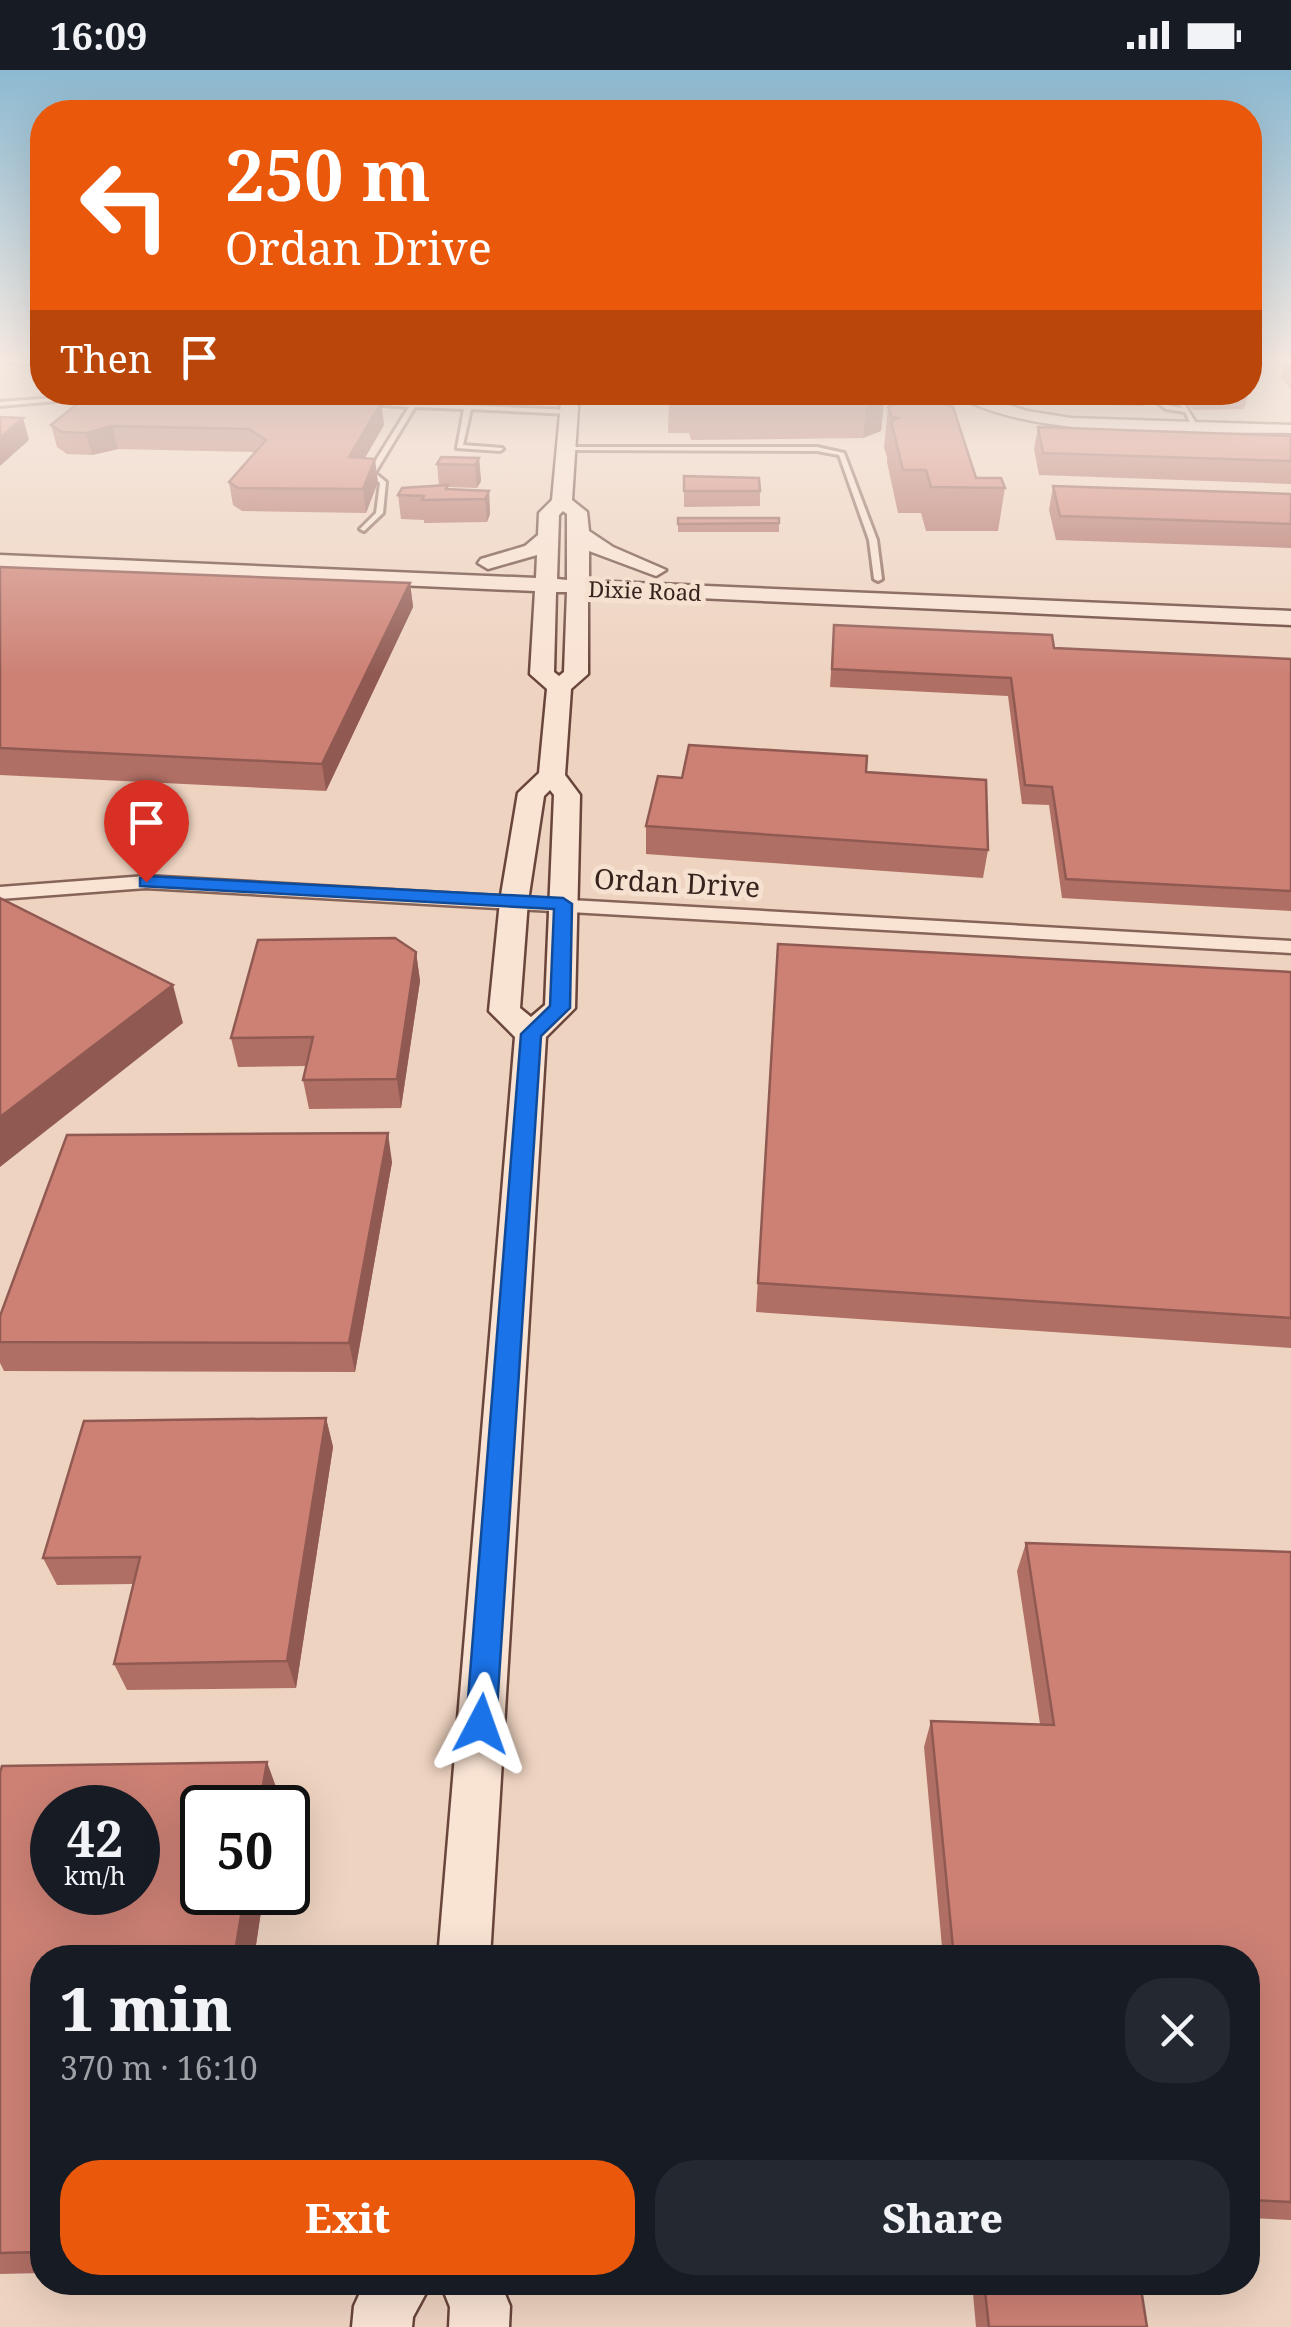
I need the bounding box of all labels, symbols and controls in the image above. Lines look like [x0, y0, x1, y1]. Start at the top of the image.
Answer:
text: 16:09 [50, 9, 147, 61]
text: 250 m [225, 126, 431, 222]
icon: left [60, 140, 190, 270]
text: Ordan Drive [225, 217, 492, 278]
icon: arrive [172, 330, 227, 385]
text: Then [60, 332, 152, 384]
street label: Dixie Road [588, 573, 703, 607]
pin [104, 780, 189, 883]
icon: arrive [119, 795, 174, 850]
street label: Ordan Drive [593, 859, 761, 905]
position arrow [429, 1672, 533, 1776]
speed limit sign: 50 [180, 1785, 310, 1915]
text: 42 [67, 1804, 123, 1872]
text: km/h [64, 1858, 126, 1892]
text: 1 min [60, 1967, 232, 2049]
button: close [1125, 1978, 1230, 2083]
text: 370 m · 16:10 [60, 2046, 258, 2089]
button: Exit [60, 2160, 635, 2275]
button: Share [655, 2160, 1230, 2275]

